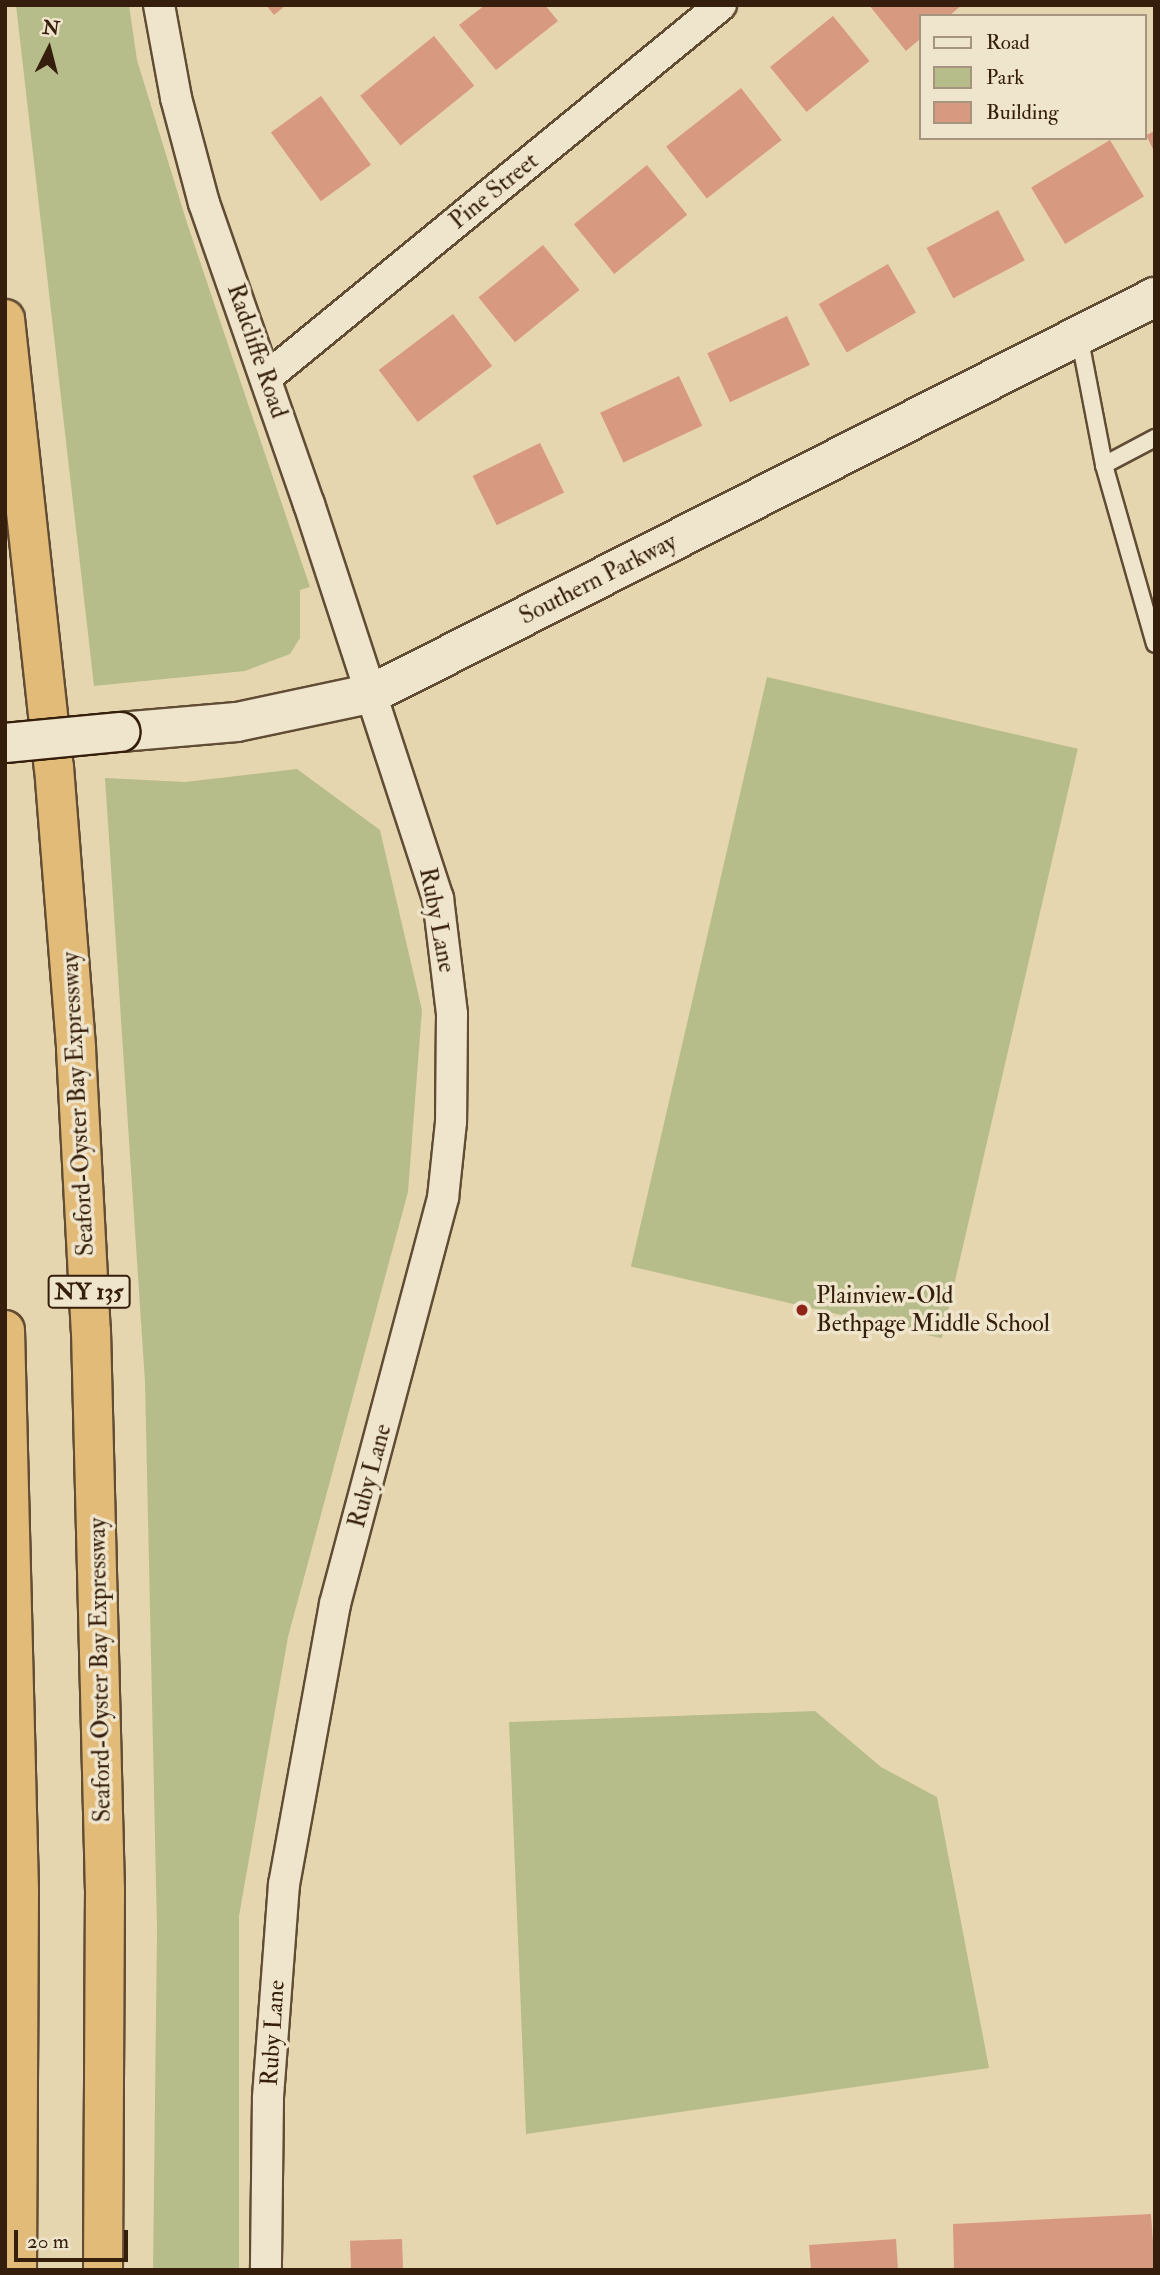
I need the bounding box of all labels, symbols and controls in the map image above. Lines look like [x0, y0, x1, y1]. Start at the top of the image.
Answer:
north arrow [14, 14, 84, 84]
legend [918, 14, 1146, 140]
text: N [41, 15, 61, 41]
text: Road [986, 29, 1030, 56]
text: Park [986, 64, 1024, 91]
text: Building [986, 99, 1059, 126]
street label: Pine Street [444, 147, 544, 235]
street label: Radcliffe Road [221, 280, 293, 422]
street label: Southern Parkway [515, 527, 681, 631]
street label: Ruby Lane [413, 865, 461, 975]
street label: Seaford-Oyster Bay Expressway [56, 951, 100, 1257]
road number: NY 135 [47, 1273, 131, 1312]
place label: Plainview-Old Bethpage Middle School [816, 1282, 1050, 1338]
marker: Plainview-Old Bethpage Middle School [794, 1302, 810, 1318]
street label: Ruby Lane [342, 1421, 398, 1531]
street label: Seaford-Oyster Bay Expressway [83, 1518, 117, 1822]
street label: Ruby Lane [255, 1979, 291, 2087]
scale bar [18, 2216, 131, 2260]
text: 20 m [27, 2228, 69, 2255]

